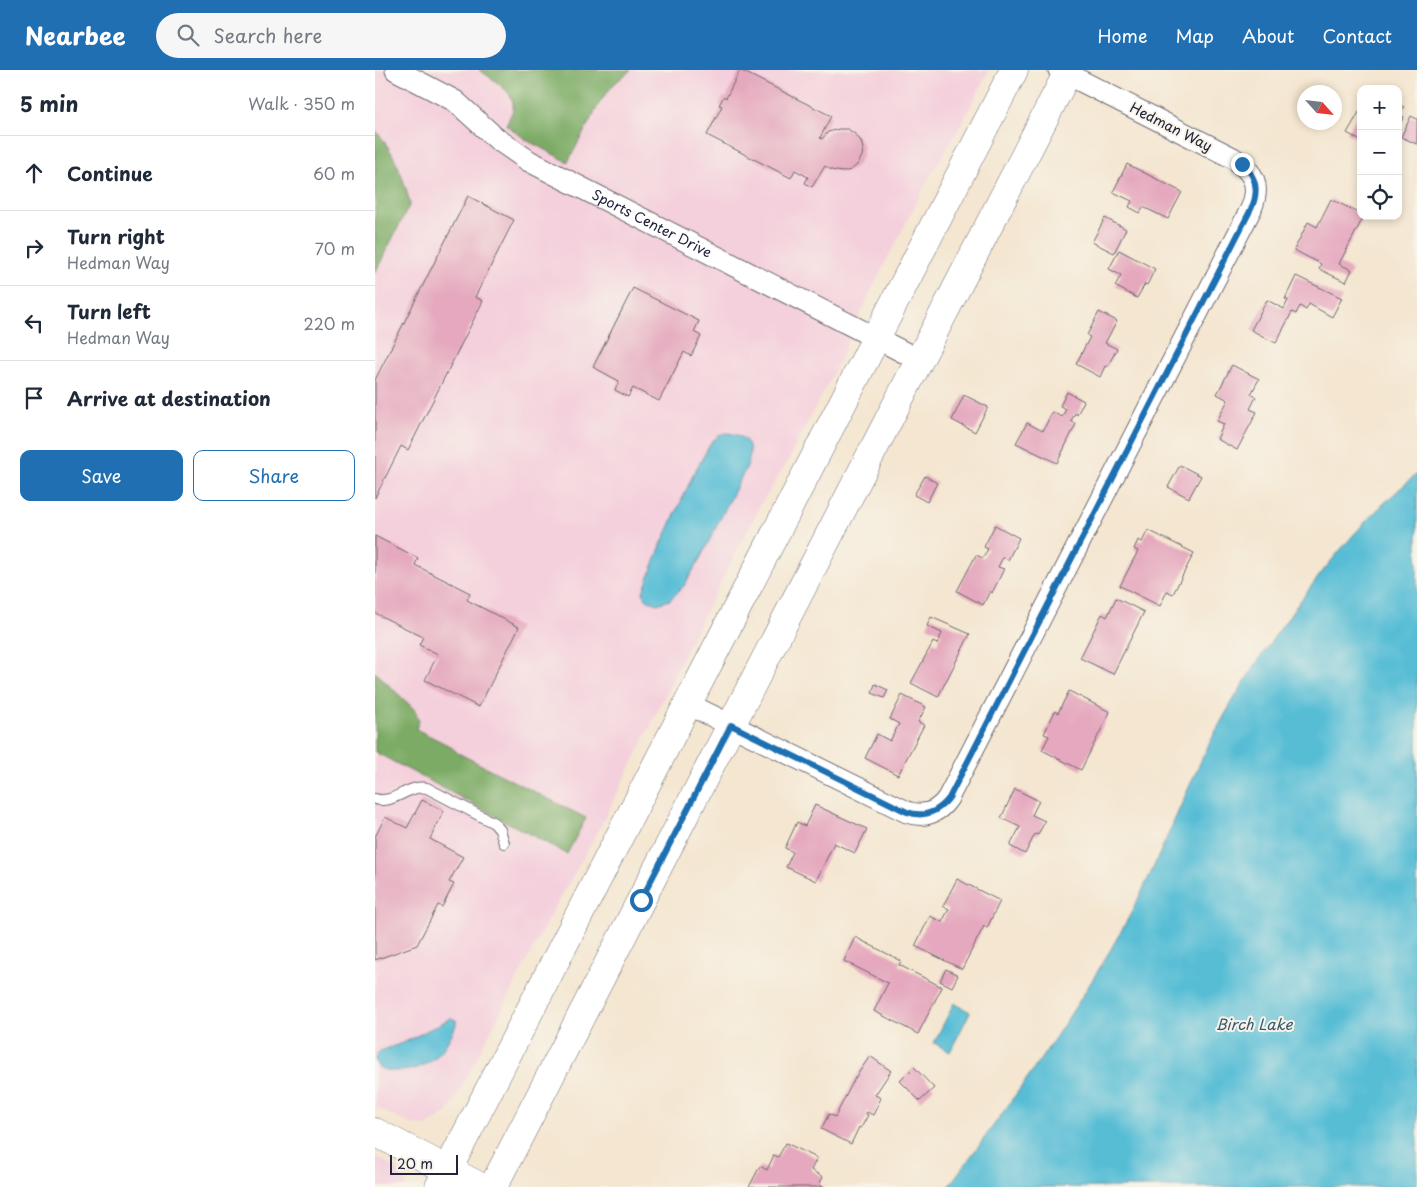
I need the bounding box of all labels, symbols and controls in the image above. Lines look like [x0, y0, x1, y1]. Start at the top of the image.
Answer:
search box [156, 13, 506, 58]
text: Nearbee [25, 17, 126, 53]
icon: search [174, 21, 202, 49]
text: Search here [214, 21, 322, 49]
text: Home [1097, 22, 1147, 49]
text: Map [1175, 22, 1214, 49]
text: About [1242, 22, 1294, 49]
text: Contact [1322, 22, 1392, 49]
north arrow [1297, 85, 1342, 130]
map controls [1357, 85, 1402, 220]
button: + [1357, 85, 1402, 130]
text: 5 min [20, 87, 78, 119]
text: Walk · 350 m [248, 91, 355, 115]
street label: Hedman Way [1126, 97, 1216, 156]
button: − [1357, 130, 1402, 175]
route end [1231, 153, 1254, 176]
icon: ahead [20, 159, 48, 187]
text: Continue [67, 159, 153, 187]
text: 60 m [313, 161, 355, 185]
button: locate [1357, 175, 1402, 220]
street label: Sports Center Drive [588, 184, 716, 263]
text: Turn right [67, 222, 165, 250]
icon: right [20, 234, 48, 262]
text: 70 m [315, 236, 355, 260]
text: Hedman Way [67, 250, 170, 274]
text: Turn left [67, 297, 151, 325]
icon: left [20, 309, 48, 337]
text: 220 m [304, 311, 355, 335]
text: Hedman Way [67, 325, 170, 349]
icon: arrive [20, 384, 48, 412]
text: Arrive at destination [67, 384, 271, 412]
button: Save [20, 450, 183, 501]
button: Share [193, 450, 355, 501]
route start [630, 889, 653, 912]
water label: Birch Lake [1215, 1012, 1294, 1035]
scale bar [390, 1152, 457, 1175]
text: 20 m [397, 1153, 433, 1174]

